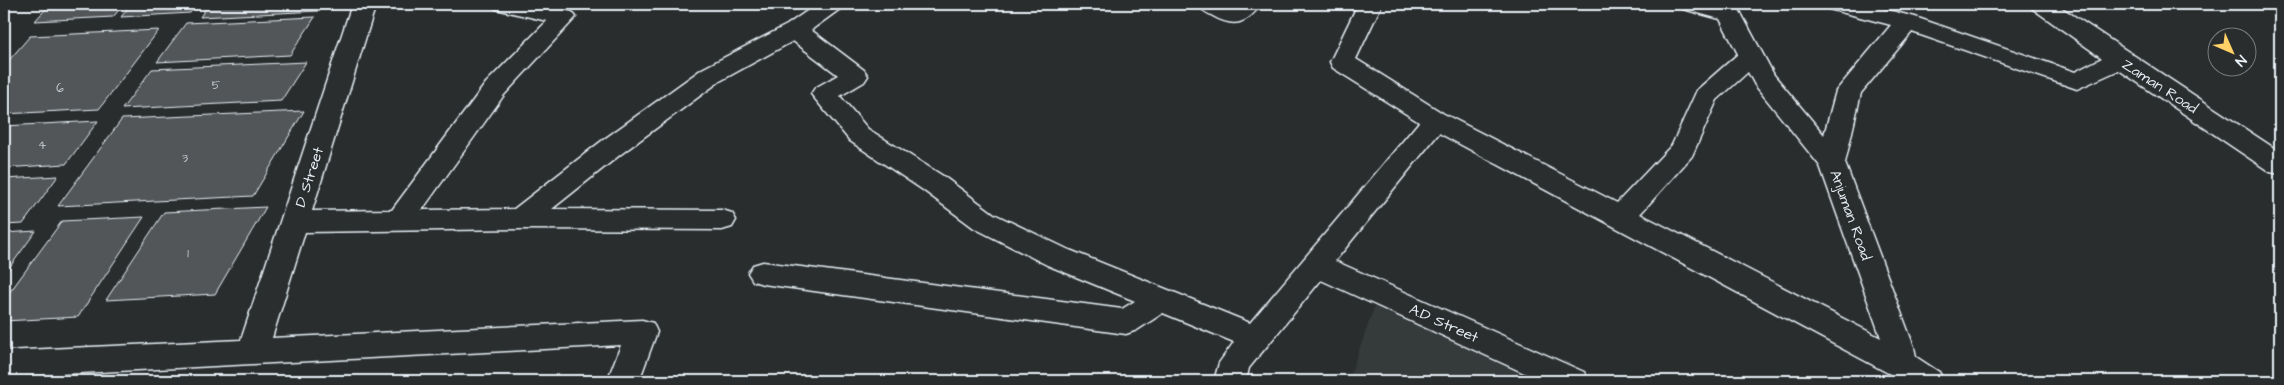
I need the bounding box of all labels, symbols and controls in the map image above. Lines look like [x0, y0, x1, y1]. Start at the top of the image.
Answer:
north arrow [2206, 28, 2256, 78]
text: N [2230, 50, 2251, 71]
street label: Zaman Road [2118, 54, 2202, 119]
house number: 5 [212, 77, 221, 94]
house number: 6 [56, 80, 64, 97]
house number: 4 [38, 137, 46, 154]
street label: D Street [290, 144, 329, 210]
house number: 3 [182, 150, 188, 167]
street label: Anjuman Road [1824, 167, 1877, 264]
house number: 1 [187, 245, 189, 262]
street label: A.D Street [1406, 299, 1482, 348]

